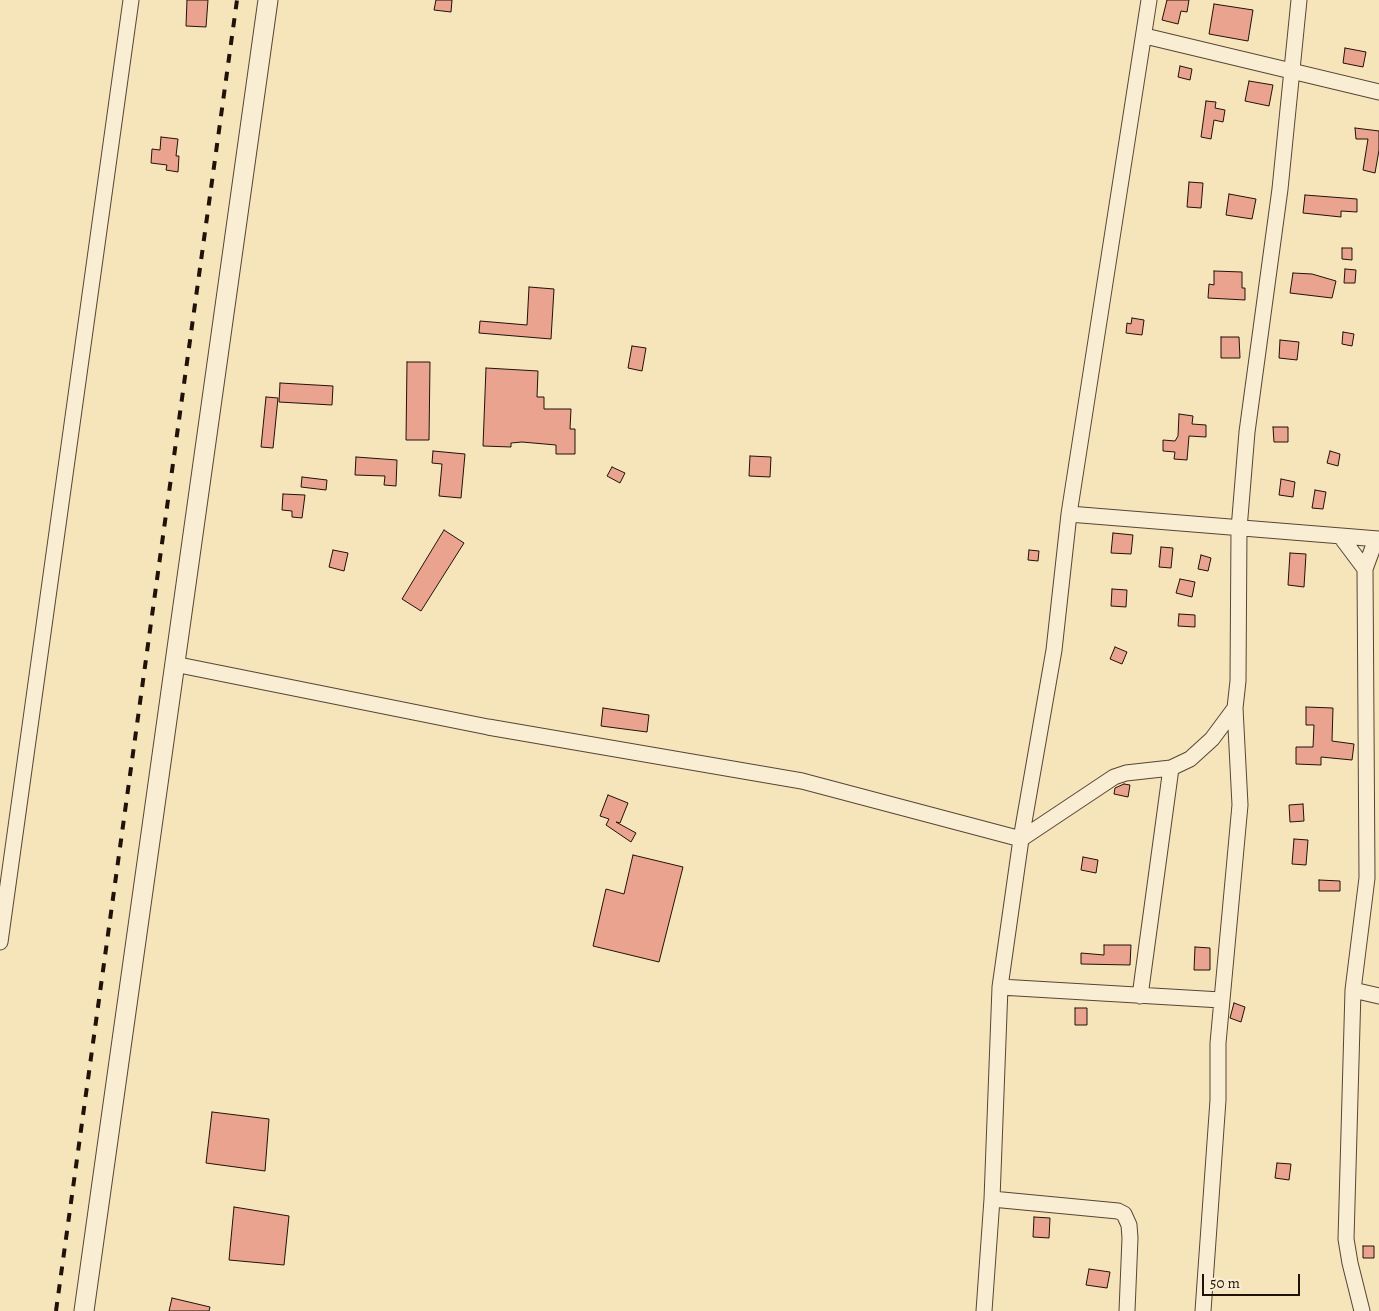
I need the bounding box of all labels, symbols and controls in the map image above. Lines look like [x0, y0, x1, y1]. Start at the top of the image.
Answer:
scale bar [1204, 1264, 1302, 1296]
text: 50 m [1210, 1273, 1240, 1293]

